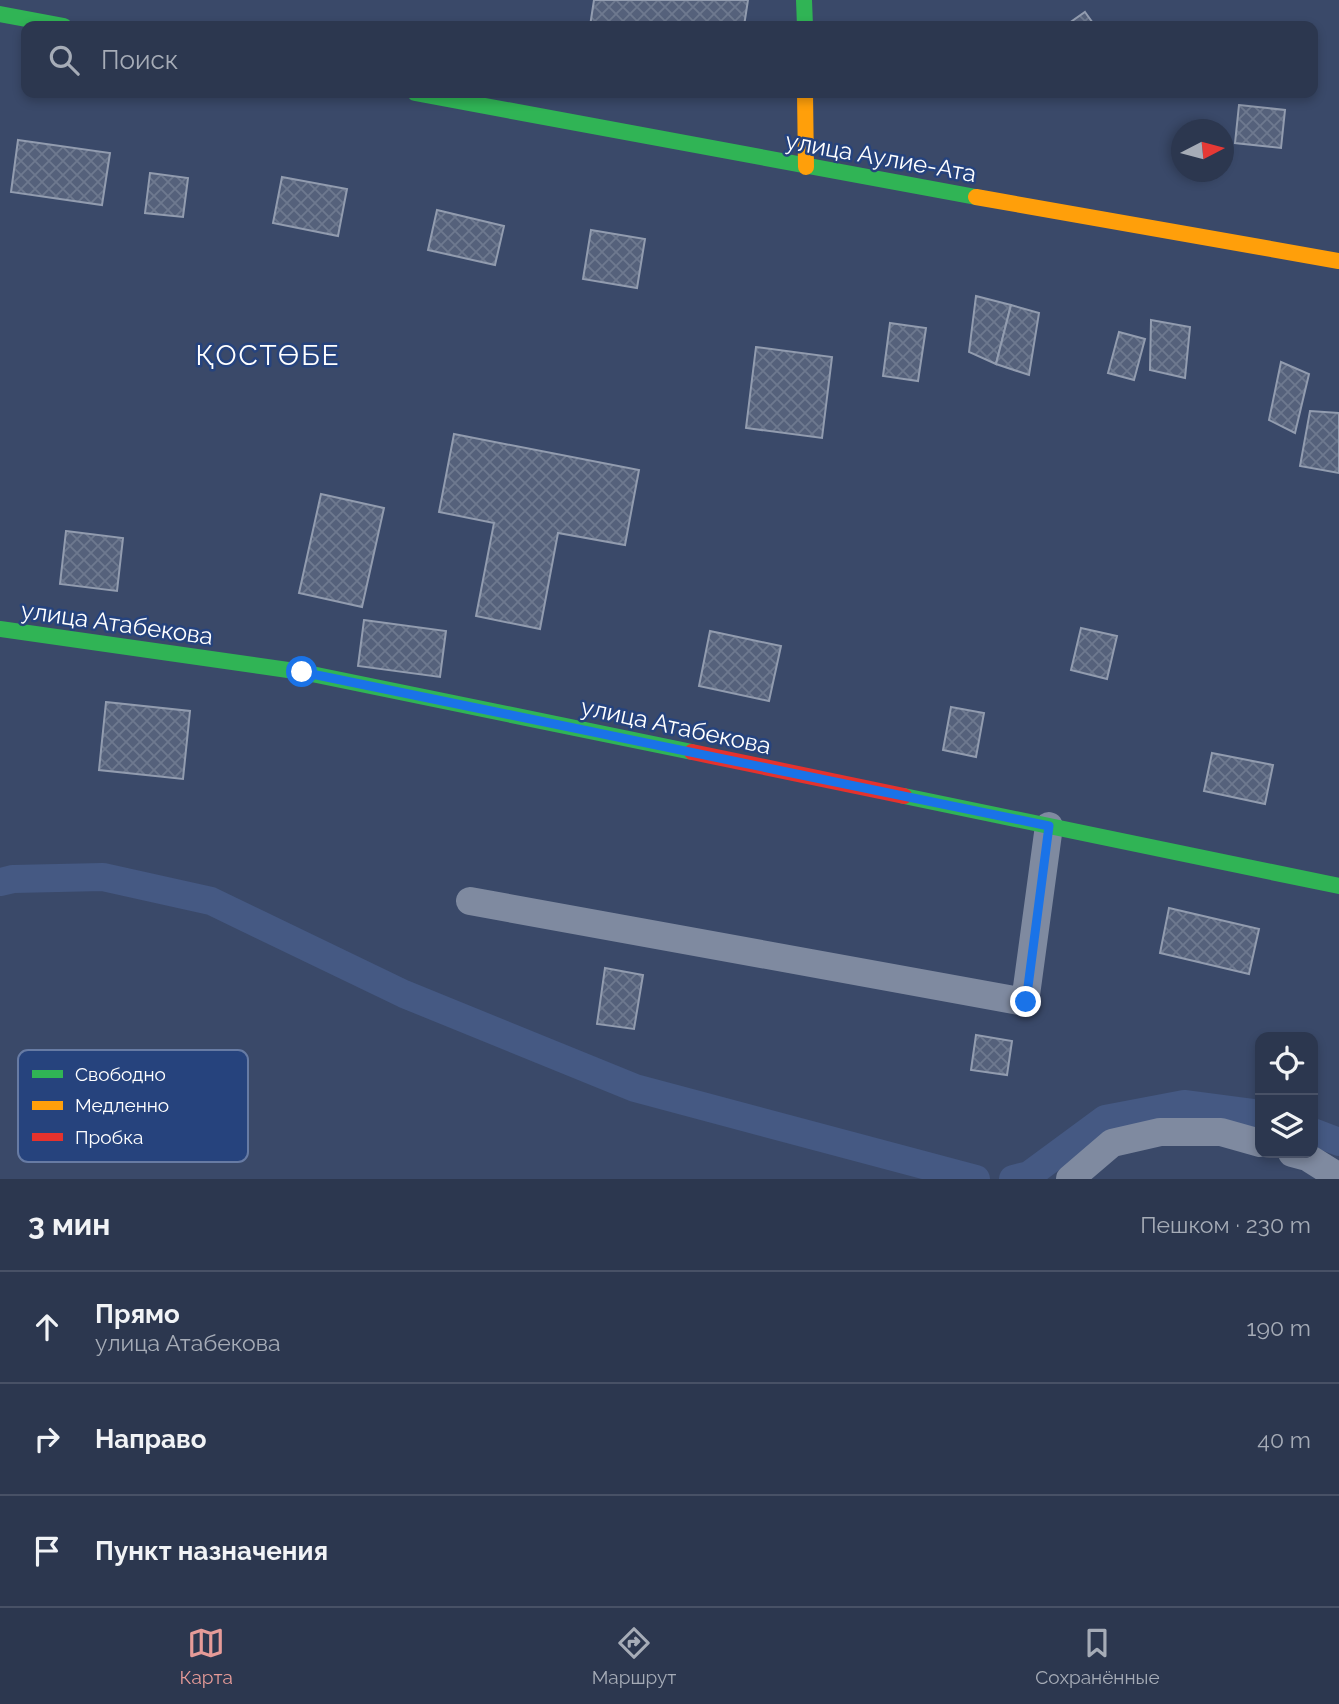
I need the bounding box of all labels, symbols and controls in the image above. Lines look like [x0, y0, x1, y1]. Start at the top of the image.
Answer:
search box [21, 21, 1318, 98]
icon: search [45, 41, 83, 79]
text: Поиск [101, 45, 178, 75]
north arrow [1171, 119, 1234, 182]
street label: улица Аулие-Ата [783, 126, 979, 188]
district label: ҚОСТӨБЕ [195, 339, 341, 372]
street label: улица Атабекова [19, 595, 215, 651]
route start [286, 656, 317, 687]
street label: улица Атабекова [578, 692, 774, 760]
route end [1010, 986, 1041, 1017]
map controls [1255, 1032, 1318, 1158]
button: locate [1255, 1032, 1318, 1095]
legend [18, 1050, 248, 1162]
text: Свободно [75, 1063, 166, 1085]
text: Медленно [75, 1094, 169, 1116]
button: layers [1255, 1095, 1318, 1158]
text: Пробка [75, 1126, 143, 1148]
text: 3 мин [28, 1207, 110, 1242]
text: Пешком · 230 m [1140, 1211, 1311, 1238]
text: Прямо [95, 1299, 180, 1329]
icon: ahead [28, 1308, 66, 1346]
text: 190 m [1247, 1314, 1311, 1341]
text: улица Атабекова [95, 1329, 281, 1356]
icon: right [28, 1420, 66, 1458]
text: Направо [95, 1424, 206, 1454]
text: 40 m [1257, 1426, 1311, 1453]
icon: arrive [28, 1532, 66, 1570]
text: Пункт назначения [95, 1536, 328, 1566]
tab: Карта [179, 1624, 233, 1688]
tab: Маршрут [592, 1624, 676, 1688]
tab: Сохранённые [1035, 1624, 1160, 1688]

